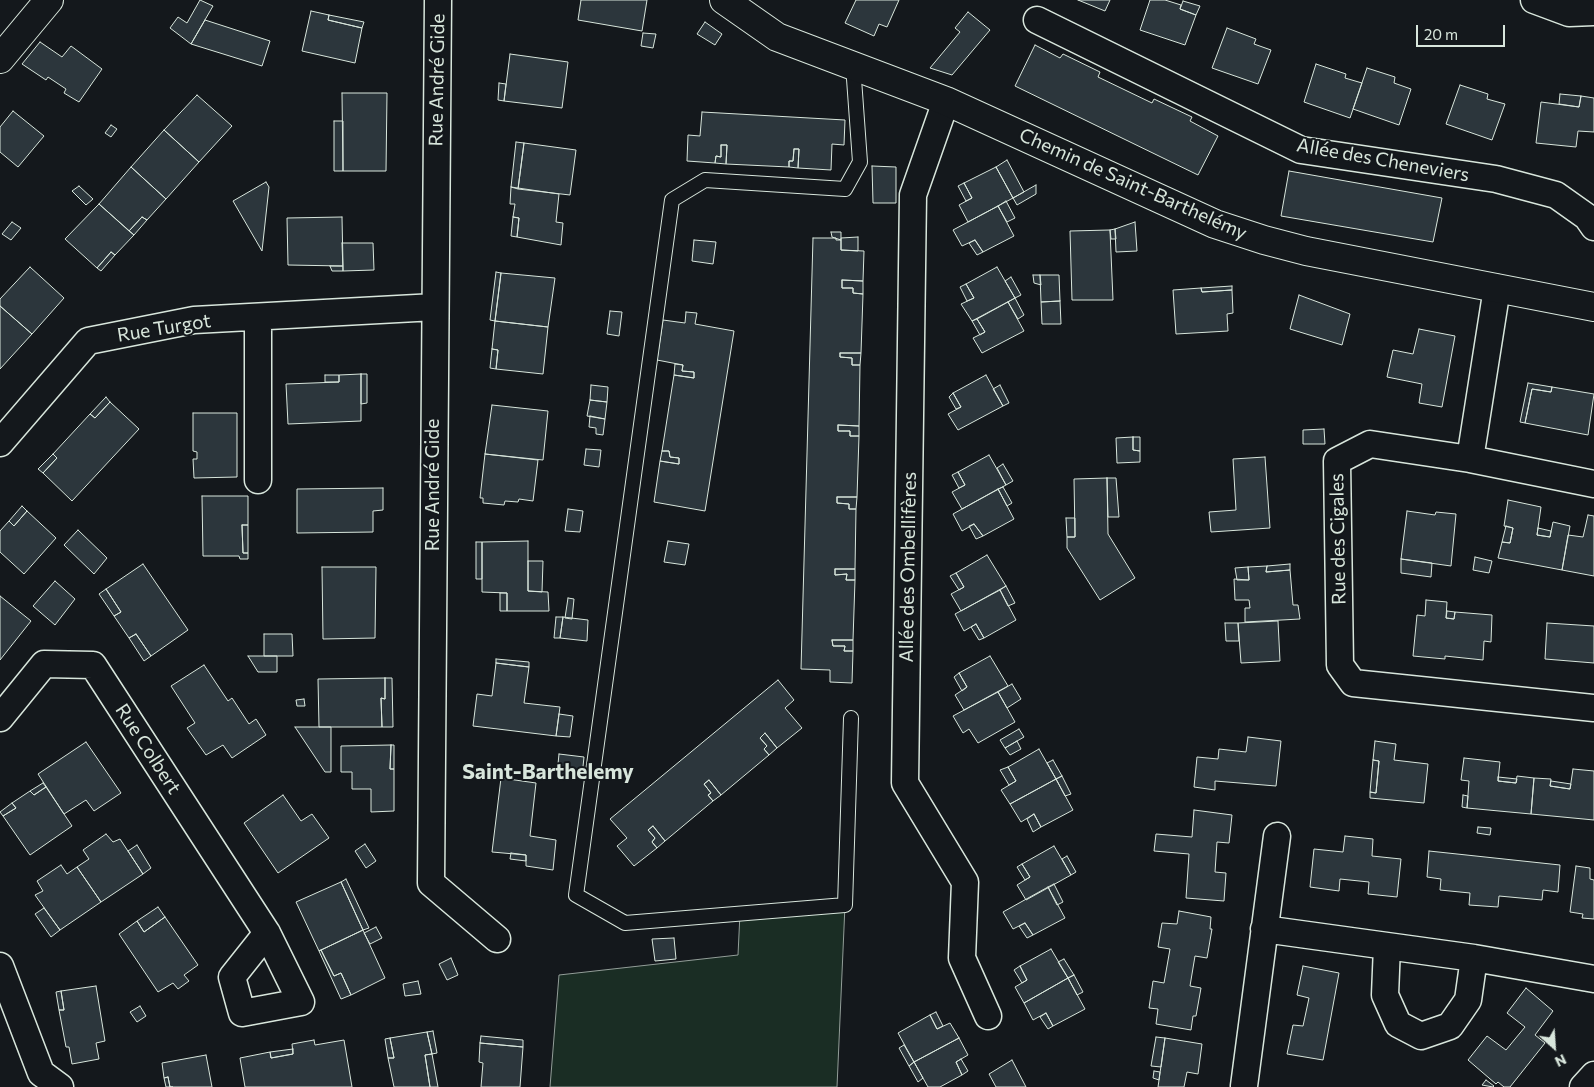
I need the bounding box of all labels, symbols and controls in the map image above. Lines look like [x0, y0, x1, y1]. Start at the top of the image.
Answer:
street label: Rue André Gide [424, 14, 450, 146]
scale bar [1419, 15, 1508, 47]
text: 20 m [1424, 25, 1458, 43]
street label: Chemin de Saint-Barthelémy [1016, 123, 1250, 245]
street label: Allée des Cheneviers [1295, 134, 1471, 186]
street label: Rue Turgot [115, 309, 213, 347]
street label: Rue André Gide [422, 419, 444, 551]
street label: Allée des Ombellifères [895, 472, 921, 662]
street label: Rue des Cigales [1325, 473, 1351, 605]
street label: Rue Colbert [110, 700, 186, 798]
district label: Saint-Barthelemy [462, 759, 634, 785]
north arrow [1529, 1022, 1579, 1072]
text: N [1552, 1051, 1569, 1071]

